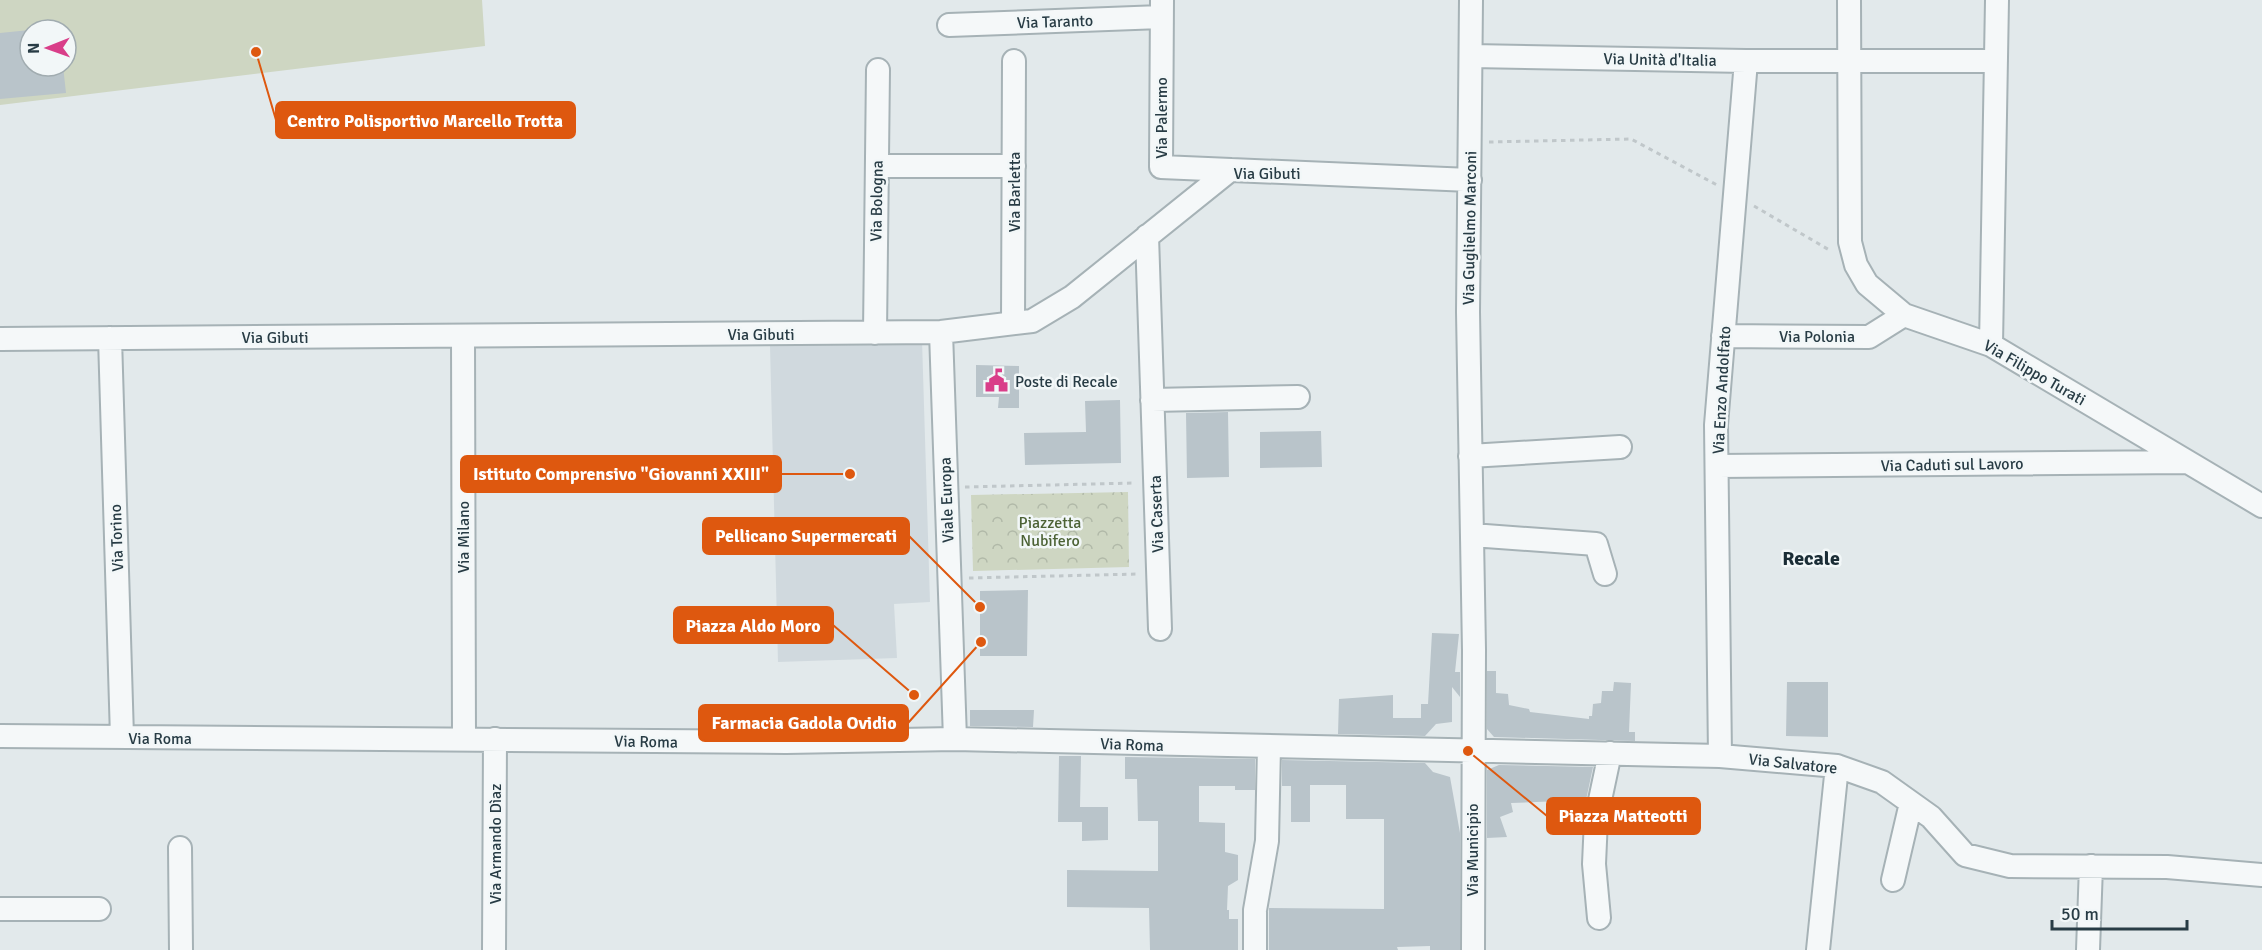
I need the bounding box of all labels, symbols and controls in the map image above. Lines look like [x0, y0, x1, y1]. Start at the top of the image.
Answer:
street label: Via Taranto [1017, 11, 1094, 33]
north arrow [18, 18, 78, 78]
text: N [24, 43, 44, 54]
street label: Via Unità d'Italia [1603, 49, 1717, 71]
street label: Via Palermo [1152, 77, 1172, 159]
callout: Centro Polisportivo Marcello Trotta [276, 102, 575, 138]
text: Centro Polisportivo Marcello Trotta [287, 110, 563, 132]
street label: Via Guglielmo Marconi [1459, 151, 1481, 305]
street label: Via Barletta [1005, 152, 1025, 232]
street label: Via Bologna [866, 160, 888, 242]
street label: Via Gibuti [1233, 164, 1301, 184]
street label: Via Gibuti [727, 325, 795, 345]
street label: Via Enzo Andolfato [1709, 325, 1735, 455]
street label: Via Polonia [1779, 327, 1855, 347]
street label: Via Gibuti [241, 328, 309, 348]
street label: Via Filippo Turati [1980, 336, 2089, 410]
public building icon: Poste di Recale [984, 368, 1010, 394]
place label: Poste di Recale [1015, 372, 1118, 392]
street label: Via Caduti sul Lavoro [1880, 454, 2024, 476]
callout: Istituto Comprensivo "Giovanni XXIII" [461, 456, 781, 492]
street label: Viale Europa [936, 457, 958, 543]
text: Istituto Comprensivo "Giovanni XXIII" [473, 463, 769, 485]
street label: Via Caserta [1146, 475, 1168, 553]
street label: Via Milano [454, 501, 474, 573]
street label: Via Torino [106, 504, 128, 572]
park label: Piazzetta Nubifero [1019, 513, 1081, 551]
callout: Pellicano Supermercati [703, 518, 909, 554]
text: Pellicano Supermercati [715, 525, 897, 547]
district label: Recale [1782, 546, 1840, 571]
callout: Piazza Aldo Moro [674, 607, 833, 643]
text: Piazza Aldo Moro [685, 615, 821, 637]
callout: Farmacia Gadola Ovidio [699, 705, 908, 741]
text: Farmacia Gadola Ovidio [711, 712, 897, 734]
street label: Via Roma [128, 729, 192, 749]
street label: Via Roma [614, 731, 678, 753]
street label: Via Roma [1100, 734, 1164, 756]
street label: Via Salvatore [1747, 749, 1838, 779]
street label: Via Armando Dìaz [486, 784, 506, 904]
callout: Piazza Matteotti [1547, 798, 1700, 834]
street label: Via Municipio [1463, 803, 1483, 897]
text: Piazza Matteotti [1558, 805, 1688, 827]
scale bar [2052, 893, 2187, 931]
text: 50 m [2061, 903, 2099, 925]

